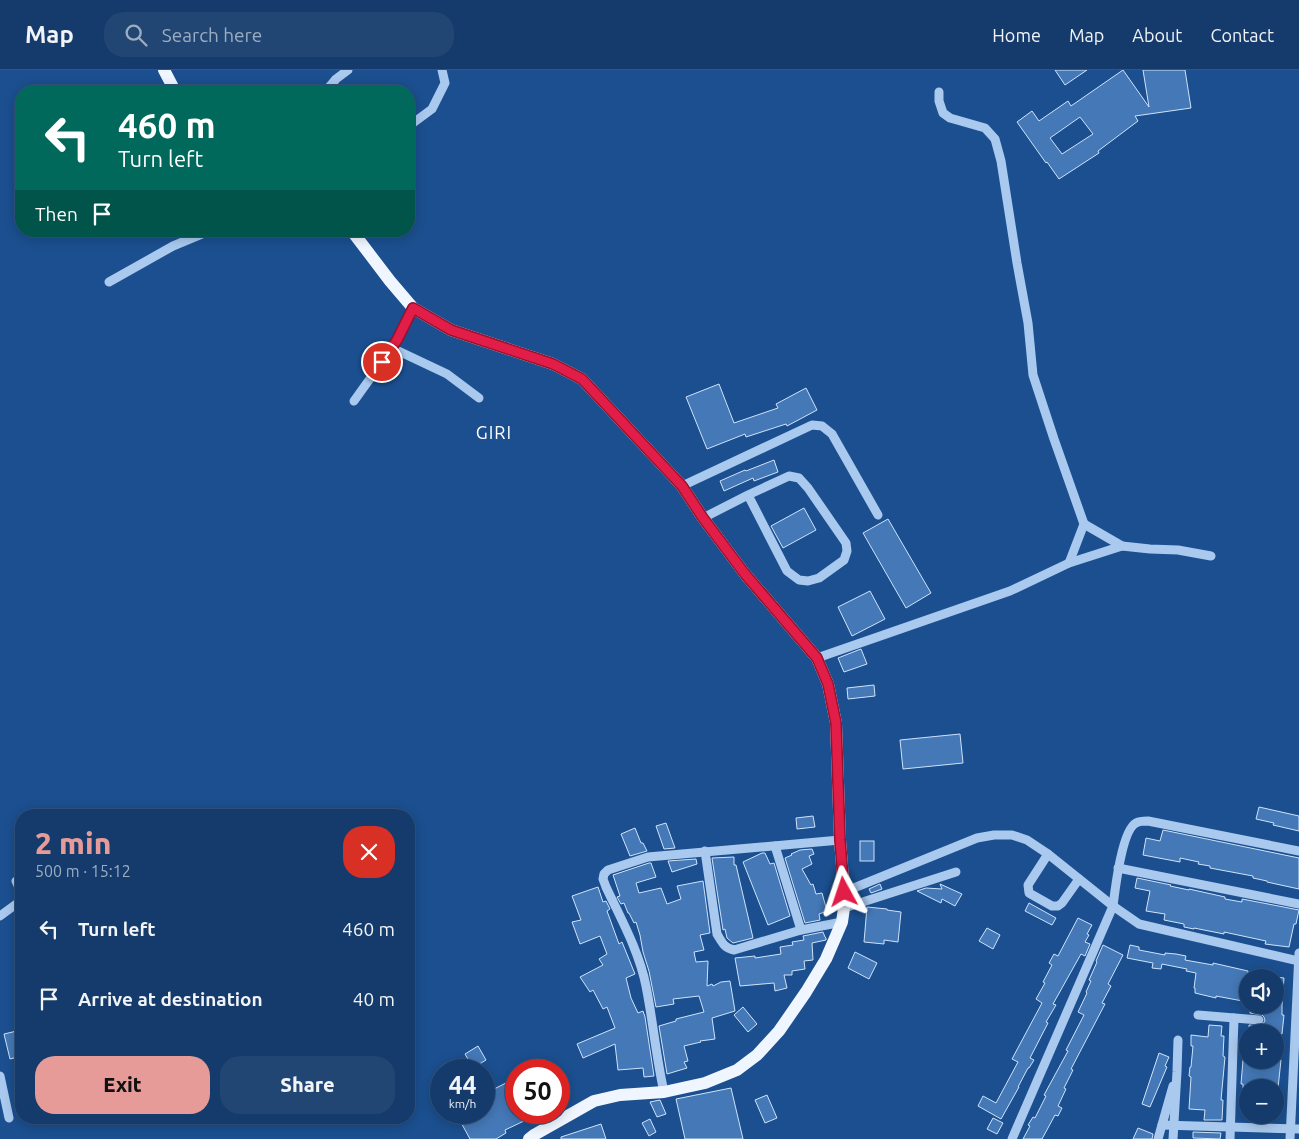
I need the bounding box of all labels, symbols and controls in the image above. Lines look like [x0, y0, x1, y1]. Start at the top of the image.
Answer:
search box [104, 12, 454, 57]
text: Map [25, 21, 74, 48]
icon: search [122, 21, 150, 49]
text: Search here [162, 24, 262, 46]
text: Home [992, 25, 1041, 45]
text: Map [1069, 25, 1104, 45]
text: About [1132, 25, 1182, 45]
text: Contact [1210, 25, 1274, 45]
icon: left [35, 105, 100, 170]
text: 460 m [118, 105, 216, 145]
text: Turn left [118, 146, 203, 171]
icon: arrive [88, 200, 116, 228]
text: Then [35, 203, 78, 225]
pin [361, 341, 403, 383]
icon: arrive [368, 348, 396, 376]
district label: GIRI [476, 422, 512, 442]
text: 2 min [35, 826, 111, 860]
button: close [343, 826, 395, 878]
text: 500 m · 15:12 [35, 862, 131, 880]
position arrow [817, 865, 869, 917]
icon: left [35, 915, 63, 943]
text: Turn left [78, 918, 156, 940]
text: 460 m [342, 918, 395, 940]
map controls [1239, 969, 1284, 1124]
button: sound [1239, 969, 1284, 1014]
icon: arrive [35, 985, 63, 1013]
text: Arrive at destination [78, 988, 263, 1010]
text: 40 m [353, 988, 395, 1010]
button: + [1239, 1024, 1284, 1069]
button: Exit [35, 1056, 210, 1114]
button: Share [220, 1056, 395, 1114]
speed limit sign: 50 [505, 1059, 570, 1124]
text: 44 [448, 1071, 477, 1099]
button: − [1239, 1079, 1284, 1124]
text: km/h [449, 1097, 476, 1110]

